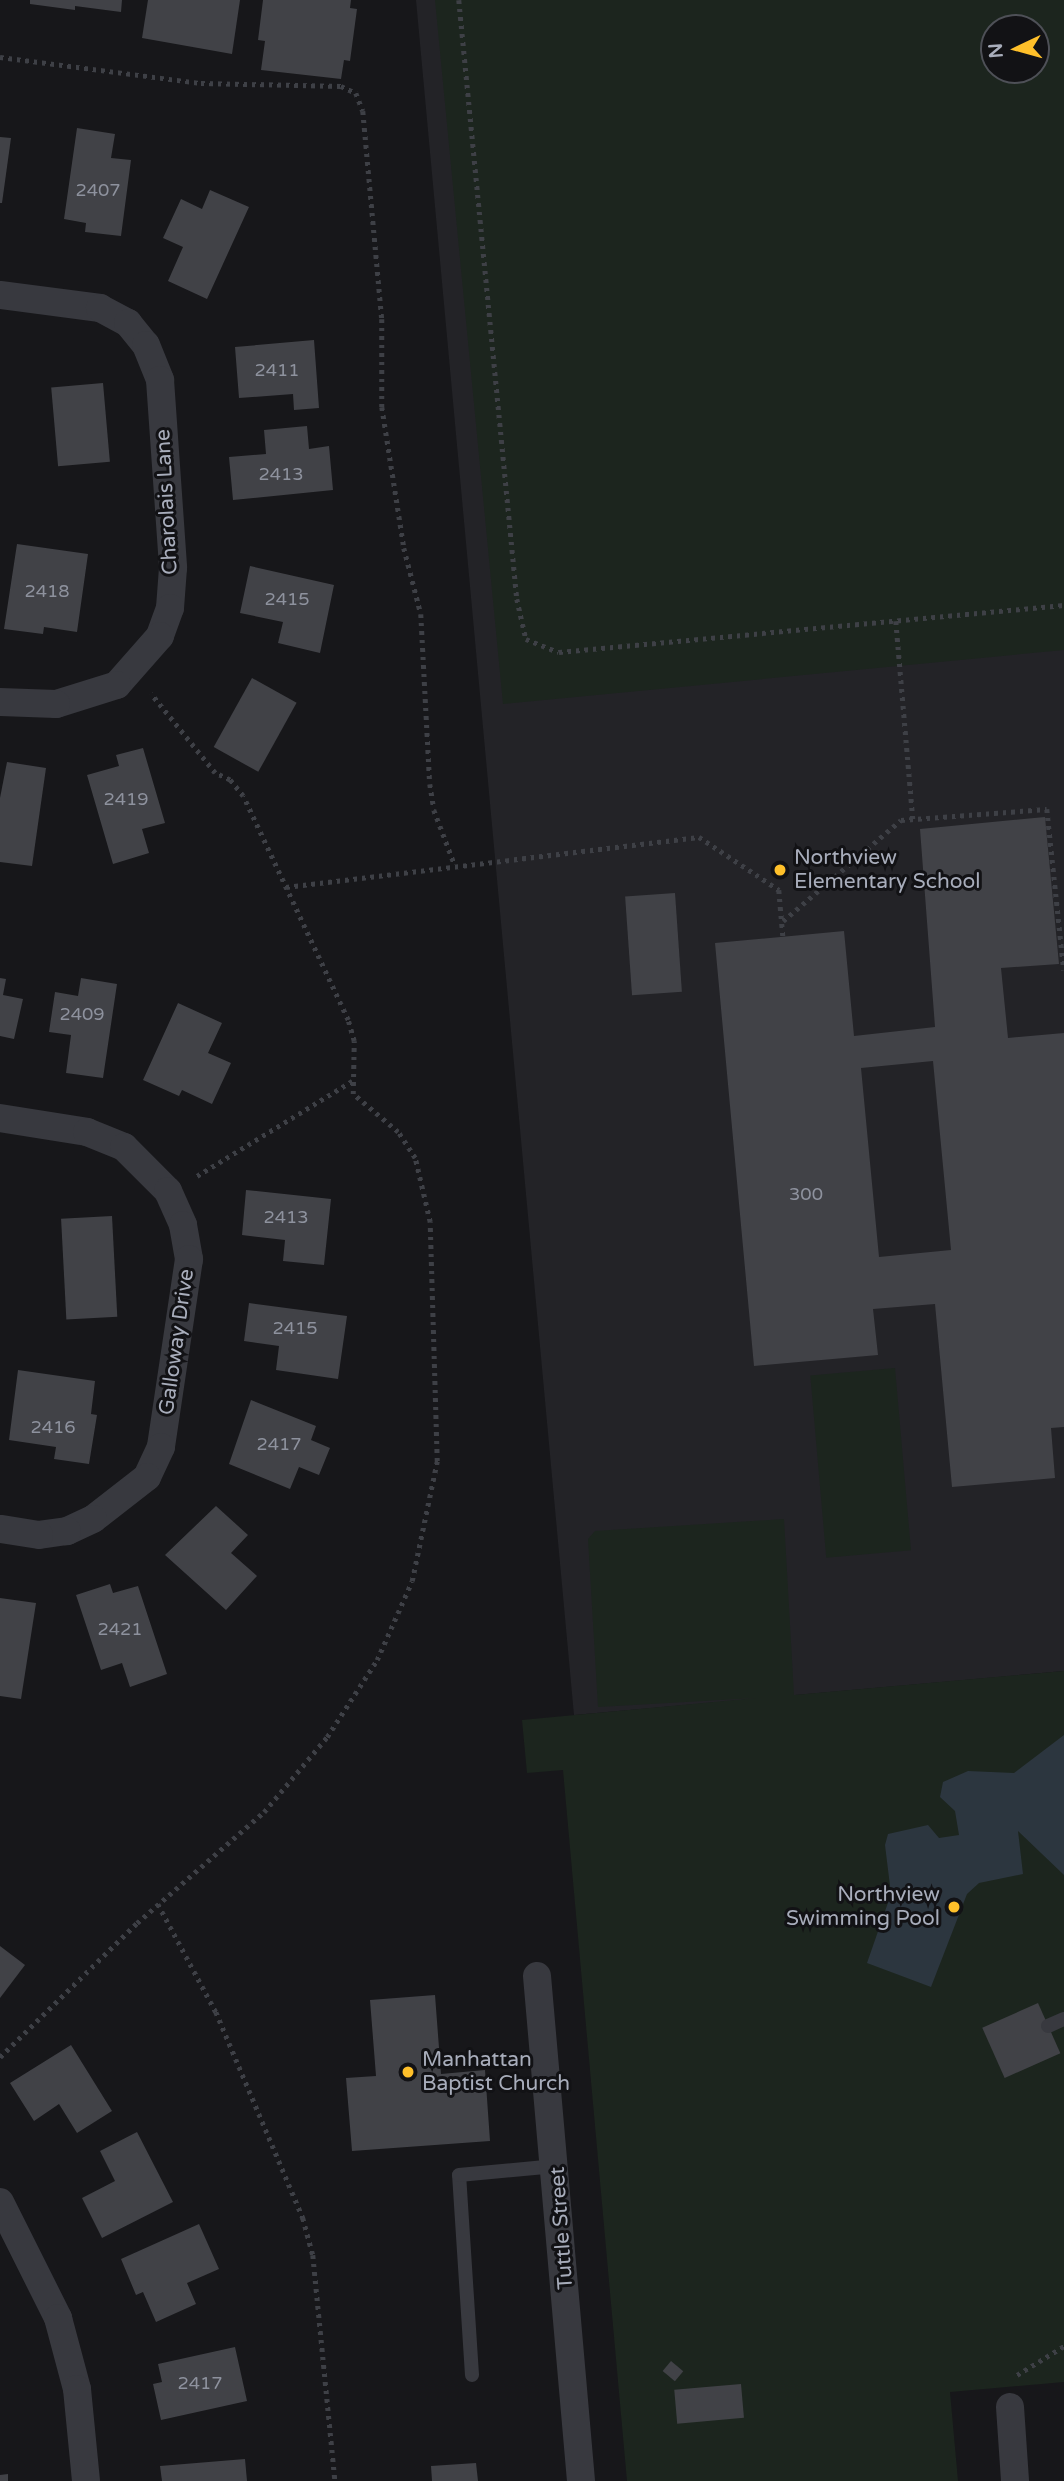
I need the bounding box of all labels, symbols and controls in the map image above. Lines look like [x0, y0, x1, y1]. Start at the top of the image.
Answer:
north arrow [980, 14, 1050, 84]
text: N [984, 42, 1008, 59]
house number: 2407 [75, 179, 121, 201]
house number: 2411 [254, 359, 300, 381]
street label: Charolais Lane [151, 428, 183, 576]
house number: 2413 [258, 463, 304, 485]
house number: 2418 [24, 580, 70, 602]
house number: 2415 [264, 588, 310, 610]
house number: 2419 [103, 788, 149, 810]
place label: Northview Elementary School [794, 845, 981, 895]
marker: Northview Elementary School [772, 862, 788, 878]
house number: 2409 [59, 1003, 105, 1025]
house number: 300 [789, 1183, 823, 1205]
house number: 2413 [263, 1206, 309, 1228]
street label: Galloway Drive [154, 1267, 200, 1417]
house number: 2415 [272, 1317, 318, 1339]
house number: 2416 [30, 1416, 76, 1438]
house number: 2417 [256, 1433, 302, 1455]
house number: 2421 [97, 1618, 143, 1640]
place label: Northview Swimming Pool [786, 1882, 940, 1932]
marker: Northview Swimming Pool [946, 1899, 962, 1915]
place label: Manhattan Baptist Church [422, 2047, 570, 2097]
marker: Manhattan Baptist Church [400, 2064, 416, 2080]
street label: Tuttle Street [545, 2166, 579, 2290]
house number: 2417 [177, 2372, 223, 2394]

